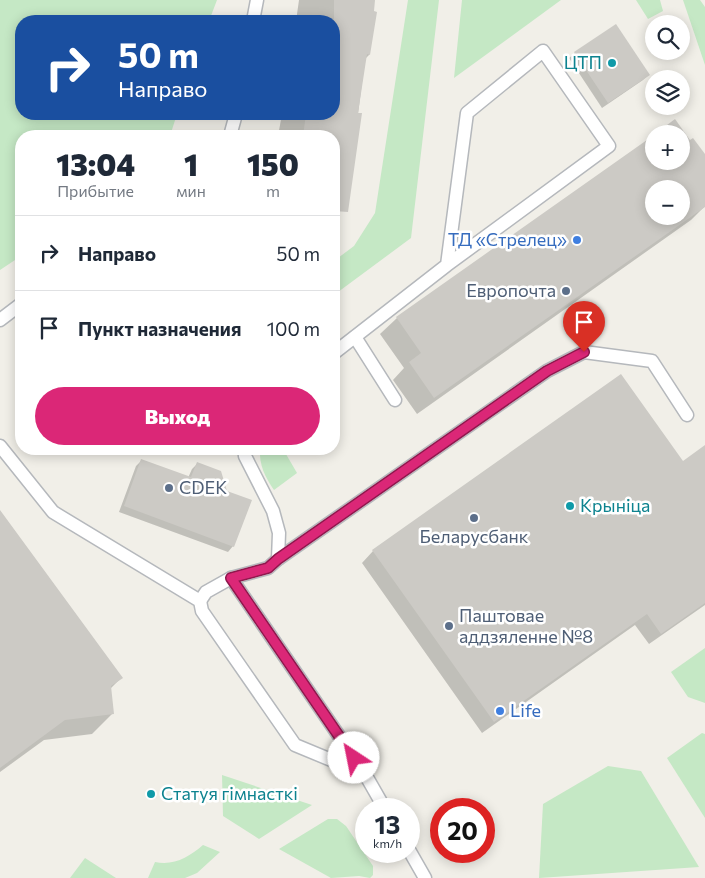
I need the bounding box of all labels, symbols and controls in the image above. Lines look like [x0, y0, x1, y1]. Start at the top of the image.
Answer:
map controls [645, 15, 690, 225]
button: search [645, 15, 690, 60]
text: 50 m [118, 32, 199, 75]
icon: right [35, 35, 100, 100]
place label: ЦТП [564, 51, 602, 73]
marker: ЦТП [606, 57, 618, 69]
button: layers [645, 70, 690, 115]
text: Направо [118, 75, 208, 102]
button: + [645, 125, 690, 170]
text: 13:04 [56, 145, 135, 182]
text: 1 [184, 145, 198, 182]
text: 150 [247, 145, 299, 182]
button: − [645, 180, 690, 225]
text: Прибытие [57, 181, 134, 200]
text: мин [176, 181, 206, 200]
text: m [266, 181, 280, 200]
place label: ТД «Стрелец» [448, 228, 567, 250]
marker: ТД «Стрелец» [571, 234, 583, 246]
icon: right [35, 239, 63, 267]
text: Направо [78, 242, 156, 265]
text: 50 m [276, 242, 320, 265]
place label: Европочта [466, 279, 556, 301]
marker: Европочта [560, 285, 572, 297]
pin [563, 301, 605, 352]
icon: arrive [570, 308, 598, 336]
icon: arrive [35, 314, 63, 342]
text: Пункт назначения [78, 317, 241, 340]
text: 100 m [267, 317, 320, 340]
button: Выход [35, 387, 320, 445]
place label: CDEK [179, 476, 227, 498]
marker: CDEK [163, 482, 175, 494]
place label: Крыніца [580, 494, 650, 516]
marker: Крыніца [564, 500, 576, 512]
marker: Беларусбанк [468, 512, 480, 524]
place label: Беларусбанк [420, 525, 529, 547]
place label: Паштовае аддзяленне №8 [459, 604, 593, 647]
marker: Паштовае аддзяленне №8 [443, 620, 455, 632]
place label: Life [510, 699, 541, 721]
marker: Life [494, 705, 506, 717]
position arrow [327, 731, 379, 783]
place label: Статуя гімнасткі [161, 782, 298, 804]
marker: Статуя гімнасткі [145, 788, 157, 800]
speed limit sign: 20 [430, 798, 495, 863]
text: 13 [375, 809, 400, 839]
text: km/h [373, 836, 402, 850]

